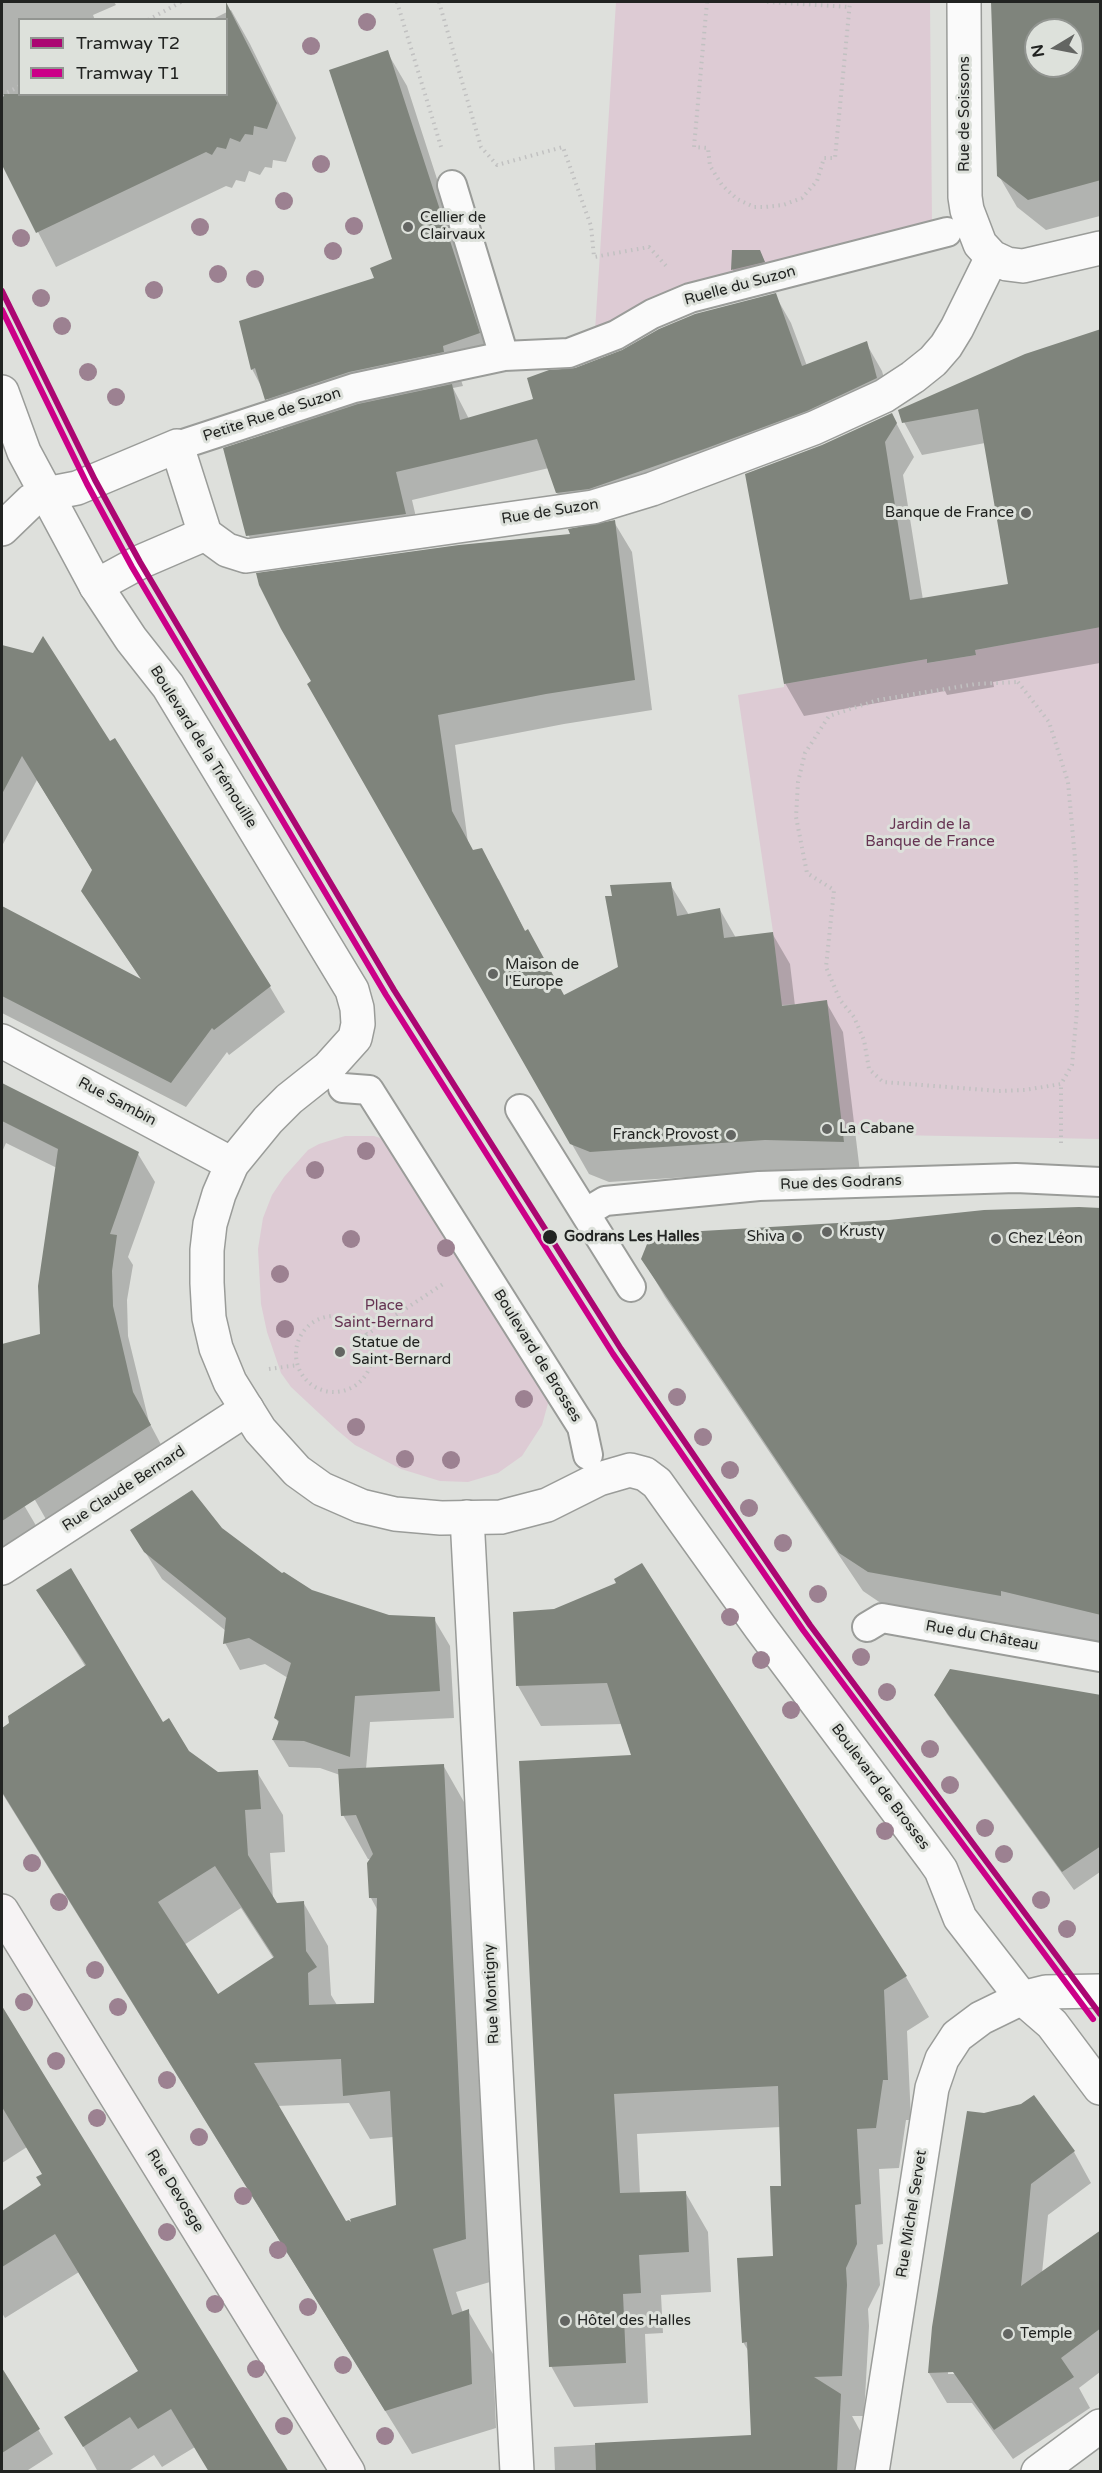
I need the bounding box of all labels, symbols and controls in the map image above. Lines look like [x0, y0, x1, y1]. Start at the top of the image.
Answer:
legend [18, 18, 228, 96]
north arrow [1024, 18, 1084, 78]
text: Tramway T2 [76, 32, 180, 54]
text: N [1027, 43, 1049, 59]
street label: Rue de Soissons [956, 56, 974, 172]
text: Tramway T1 [76, 62, 180, 84]
place label: Cellier de Clairvaux [420, 209, 486, 244]
marker: Cellier de Clairvaux [401, 220, 415, 234]
street label: Ruelle du Suzon [682, 262, 798, 310]
street label: Petite Rue de Suzon [201, 384, 343, 446]
street label: Rue de Suzon [500, 495, 600, 529]
place label: Banque de France [885, 504, 1014, 522]
marker: Banque de France [1019, 506, 1033, 520]
street label: Boulevard de la Trémouille [146, 663, 260, 831]
park label: Jardin de la Banque de France [865, 816, 995, 851]
place label: Maison de l'Europe [505, 956, 579, 991]
marker: Maison de l'Europe [486, 967, 500, 981]
street label: Rue Sambin [75, 1074, 159, 1130]
place label: La Cabane [839, 1120, 914, 1138]
marker: La Cabane [820, 1122, 834, 1136]
place label: Franck Provost [613, 1126, 719, 1144]
marker: Franck Provost [724, 1128, 738, 1142]
street label: Rue des Godrans [780, 1172, 902, 1194]
place label: Krusty [839, 1223, 885, 1241]
marker: Krusty [820, 1225, 834, 1239]
marker: Godrans Les Halles [541, 1228, 559, 1246]
place label: Godrans Les Halles [564, 1228, 699, 1246]
place label: Shiva [747, 1228, 785, 1246]
marker: Shiva [790, 1230, 804, 1244]
place label: Chez Léon [1008, 1230, 1083, 1248]
marker: Chez Léon [989, 1232, 1003, 1246]
street label: Boulevard de Brosses [489, 1286, 585, 1426]
park label: Place Saint-Bernard [334, 1297, 434, 1332]
place label: Statue de Saint-Bernard [352, 1334, 451, 1369]
marker: Statue de Saint-Bernard [333, 1345, 347, 1359]
street label: Rue Claude Bernard [59, 1443, 189, 1535]
street label: Rue du Château [924, 1617, 1040, 1655]
street label: Boulevard de Brosses [827, 1721, 933, 1853]
street label: Rue Montigny [480, 1943, 504, 2045]
street label: Rue Devosge [143, 2146, 207, 2236]
street label: Rue Michel Servet [893, 2149, 931, 2279]
place label: Hôtel des Halles [577, 2312, 691, 2330]
marker: Hôtel des Halles [558, 2314, 572, 2328]
place label: Temple [1020, 2325, 1072, 2343]
marker: Temple [1001, 2327, 1015, 2341]

